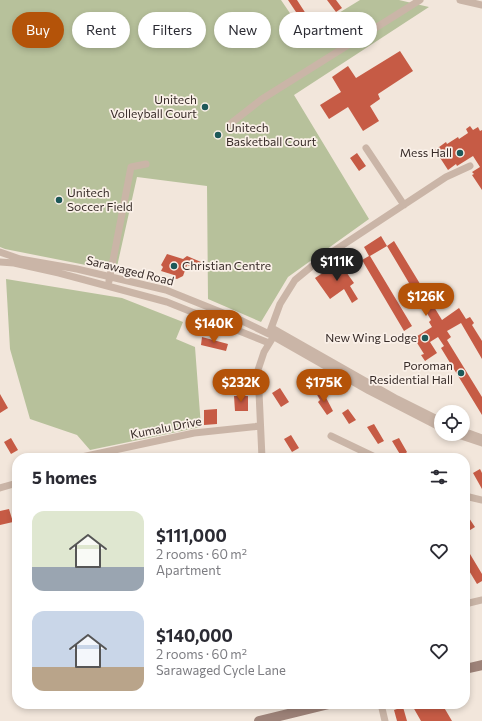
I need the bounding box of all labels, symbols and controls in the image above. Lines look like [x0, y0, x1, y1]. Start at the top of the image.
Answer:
chip: Buy [12, 12, 64, 48]
chip: Rent [72, 12, 130, 48]
chip: Filters [138, 12, 206, 48]
chip: New [214, 12, 271, 48]
chip: Apartment [279, 12, 377, 48]
place label: Unitech Volleyball Court [110, 92, 197, 120]
marker: Unitech Volleyball Court [200, 102, 210, 112]
place label: Unitech Basketball Court [226, 120, 317, 148]
marker: Unitech Basketball Court [213, 130, 223, 140]
place label: Mess Hall [400, 145, 452, 159]
marker: Mess Hall [455, 148, 465, 158]
place label: Unitech Soccer Field [67, 185, 133, 213]
marker: Unitech Soccer Field [54, 195, 64, 205]
pin: $111K [309, 248, 365, 282]
street label: Sarawaged Road [85, 252, 176, 288]
text: $111K [320, 253, 354, 269]
place label: Christian Centre [182, 258, 271, 272]
marker: Christian Centre [169, 261, 179, 271]
pin: $126K [398, 283, 454, 317]
text: $126K [407, 288, 445, 304]
pin: $140K [186, 310, 242, 344]
text: $140K [194, 315, 234, 331]
place label: New Wing Lodge [325, 330, 417, 344]
marker: New Wing Lodge [420, 333, 430, 343]
place label: Poroman Residential Hall [369, 358, 453, 386]
marker: Poroman Residential Hall [456, 368, 466, 378]
pin: $232K [213, 369, 269, 403]
pin: $175K [296, 369, 352, 403]
text: $232K [222, 374, 260, 390]
text: $175K [305, 374, 343, 390]
map controls [434, 405, 470, 441]
button: locate [434, 405, 470, 441]
street label: Kumalu Drive [129, 413, 203, 441]
icon: filters [428, 466, 450, 488]
text: 5 homes [32, 467, 97, 488]
text: $111,000 [156, 525, 227, 546]
icon: home [64, 527, 112, 575]
icon: heart [428, 540, 450, 562]
text: 2 rooms · 60 m² [156, 546, 247, 562]
text: Apartment [156, 562, 221, 578]
text: $140,000 [156, 625, 233, 646]
icon: home [64, 627, 112, 675]
icon: heart [428, 640, 450, 662]
text: 2 rooms · 60 m² [156, 646, 247, 662]
text: Sarawaged Cycle Lane [156, 662, 286, 678]

